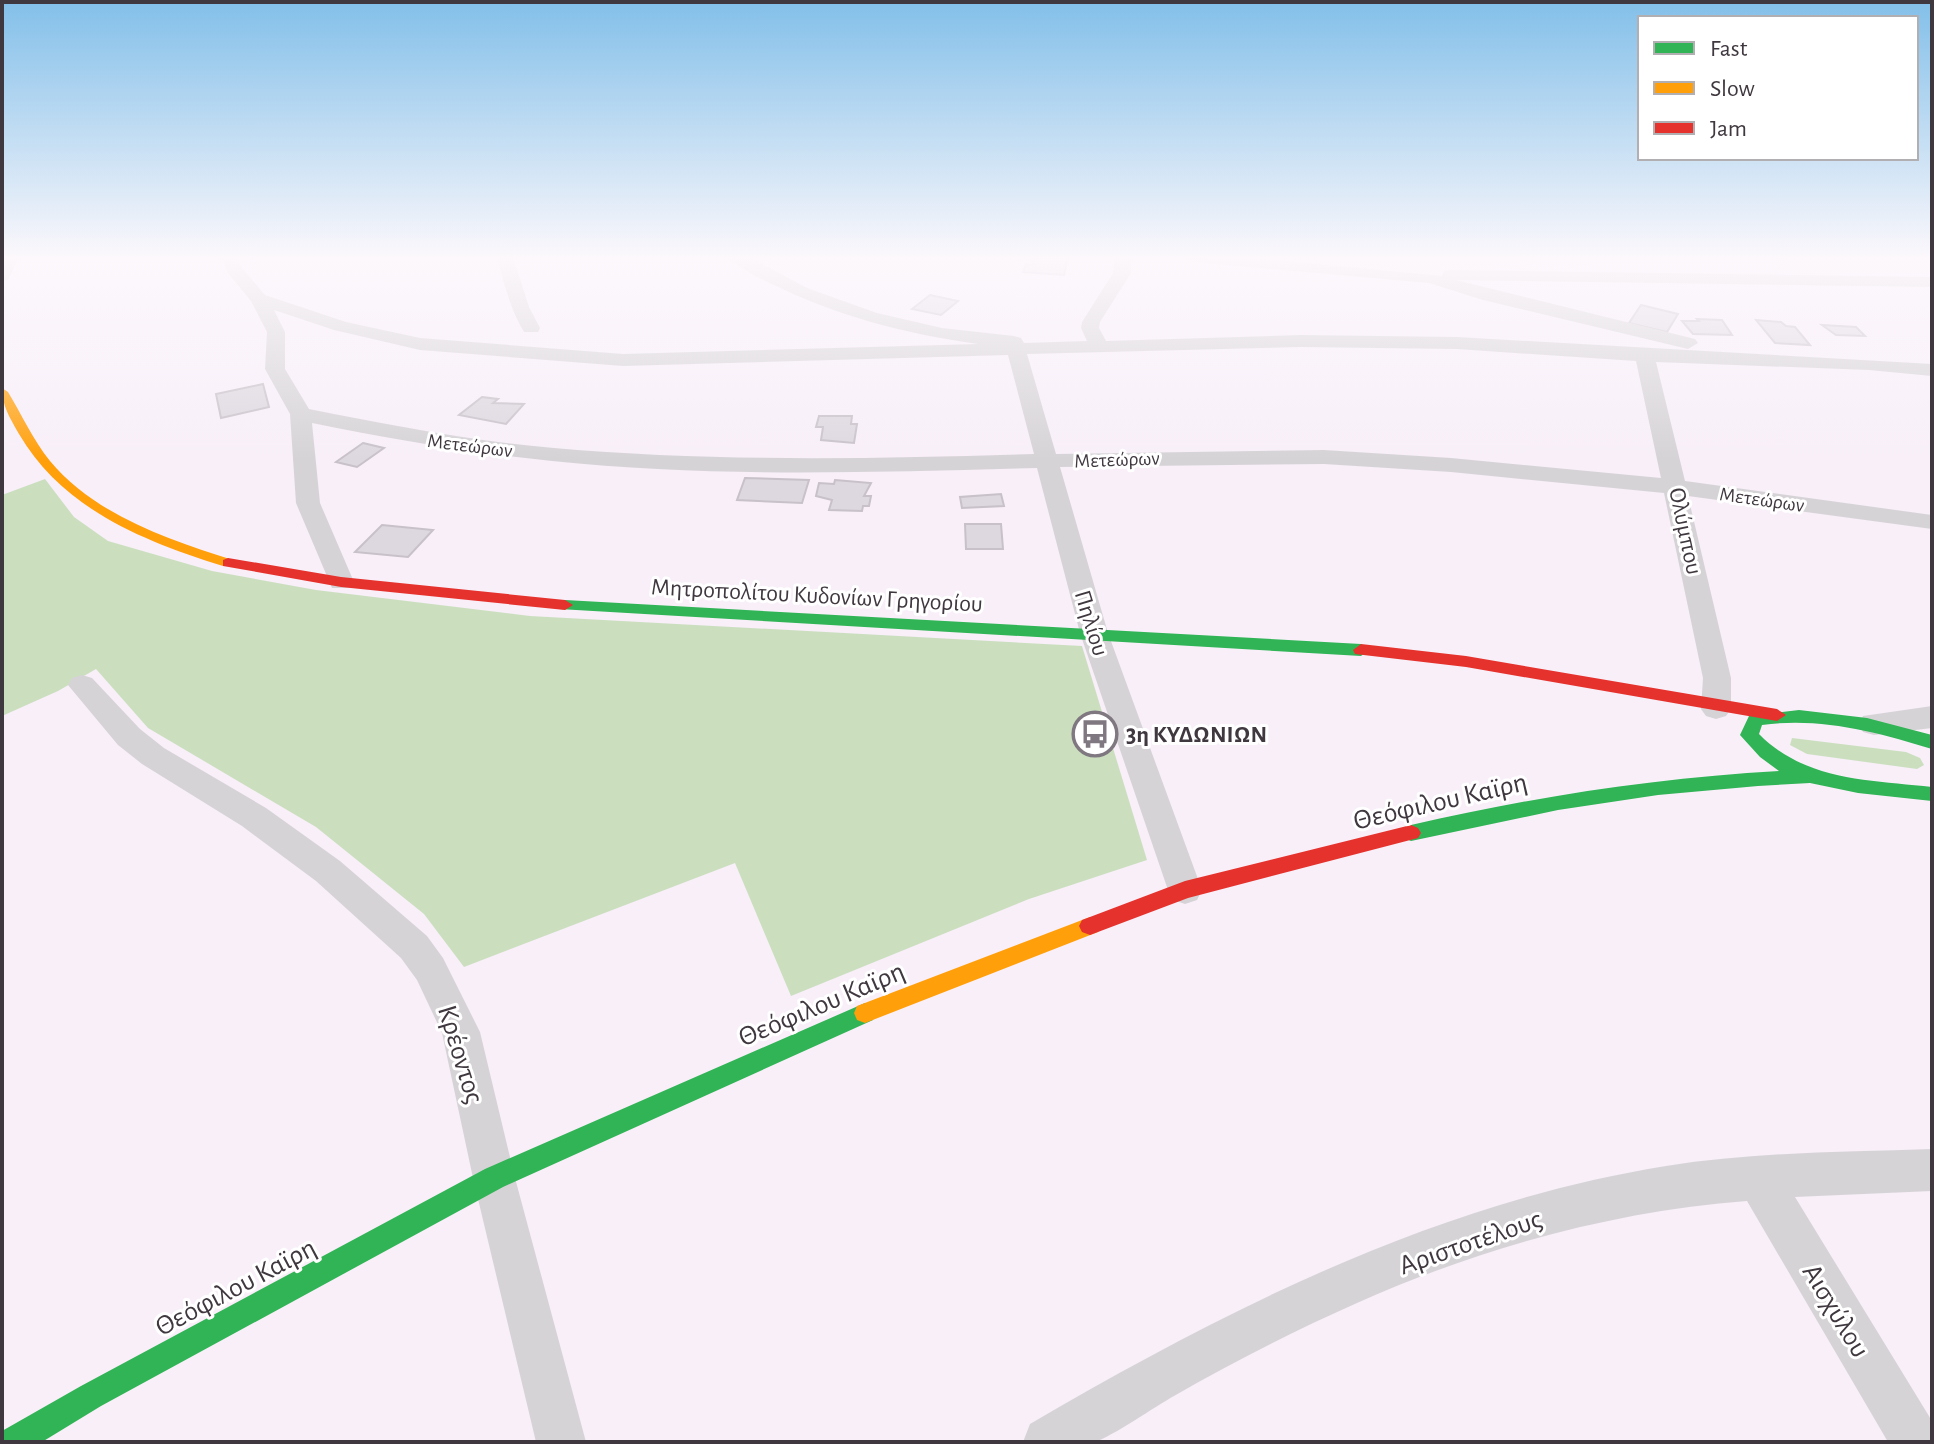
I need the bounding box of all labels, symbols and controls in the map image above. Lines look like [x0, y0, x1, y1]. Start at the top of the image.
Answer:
legend [1638, 16, 1918, 160]
text: Fast [1710, 37, 1748, 61]
text: Slow [1710, 77, 1755, 101]
text: Jam [1710, 117, 1747, 141]
street label: Μετεώρων [426, 431, 513, 461]
street label: Μετεώρων [1074, 449, 1160, 471]
street label: Μετεώρων [1718, 484, 1806, 516]
street label: Ολύμπου [1664, 486, 1706, 577]
street label: Μητροπολίτου Κυδονίων Γρηγορίου [651, 575, 983, 617]
street label: Πηλίου [1070, 588, 1112, 659]
bus stop icon: 3η ΚΥΔΩΝΙΩΝ [1071, 710, 1119, 758]
place label: 3η ΚΥΔΩΝΙΩΝ [1126, 723, 1267, 747]
street label: Θεόφιλου Καϊρη [1351, 768, 1530, 836]
street label: Θεόφιλου Καϊρη [735, 957, 909, 1052]
street label: Κρέοντος [432, 1002, 488, 1107]
street label: Αριστοτέλους [1396, 1205, 1546, 1280]
street label: Θεόφιλου Καϊρη [151, 1234, 321, 1342]
street label: Αισχύλου [1797, 1260, 1874, 1363]

